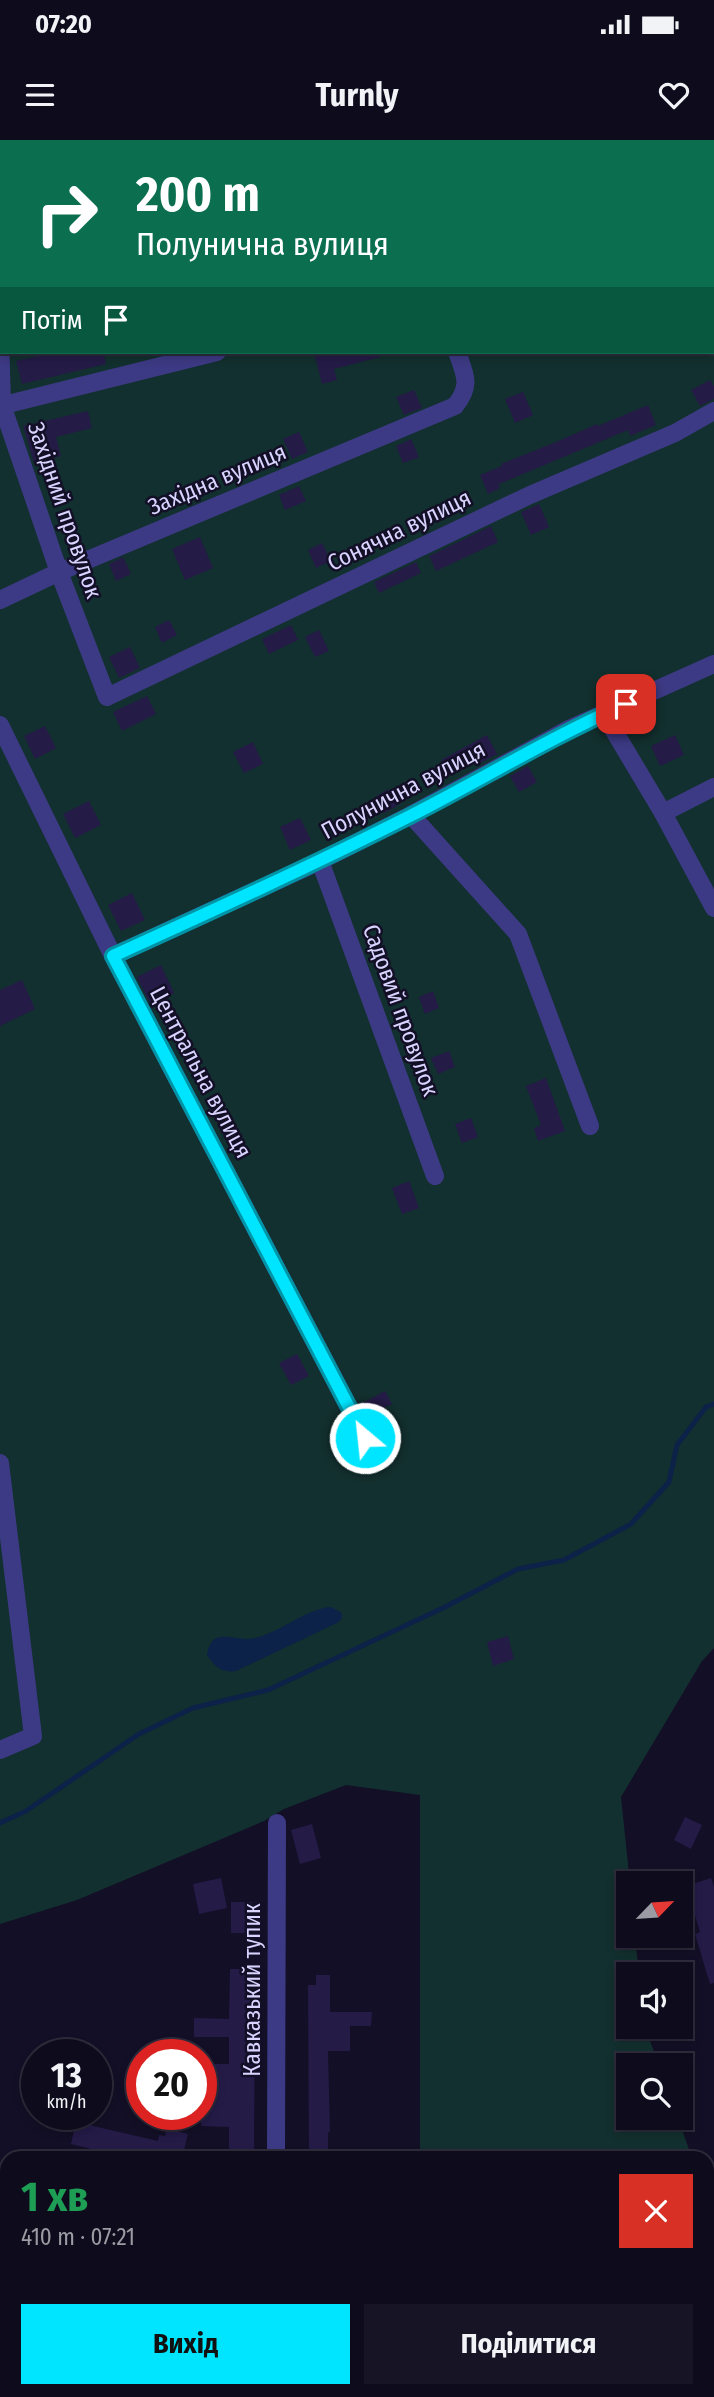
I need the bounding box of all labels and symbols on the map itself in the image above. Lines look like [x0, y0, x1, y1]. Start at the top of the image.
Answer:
street label: Західний провулок [22, 418, 108, 602]
street label: Західна вулиця [144, 437, 290, 521]
street label: Сонячна вулиця [323, 483, 475, 577]
pin [596, 674, 656, 734]
street label: Полунична вулиця [316, 735, 490, 845]
street label: Садовий провулок [357, 920, 445, 1100]
street label: Центральна вулиця [144, 981, 258, 1163]
position arrow [328, 1401, 402, 1475]
north arrow [616, 1871, 693, 1948]
street label: Кавказький тупик [238, 1903, 266, 2077]
speed limit sign: 20 [126, 2039, 217, 2130]

